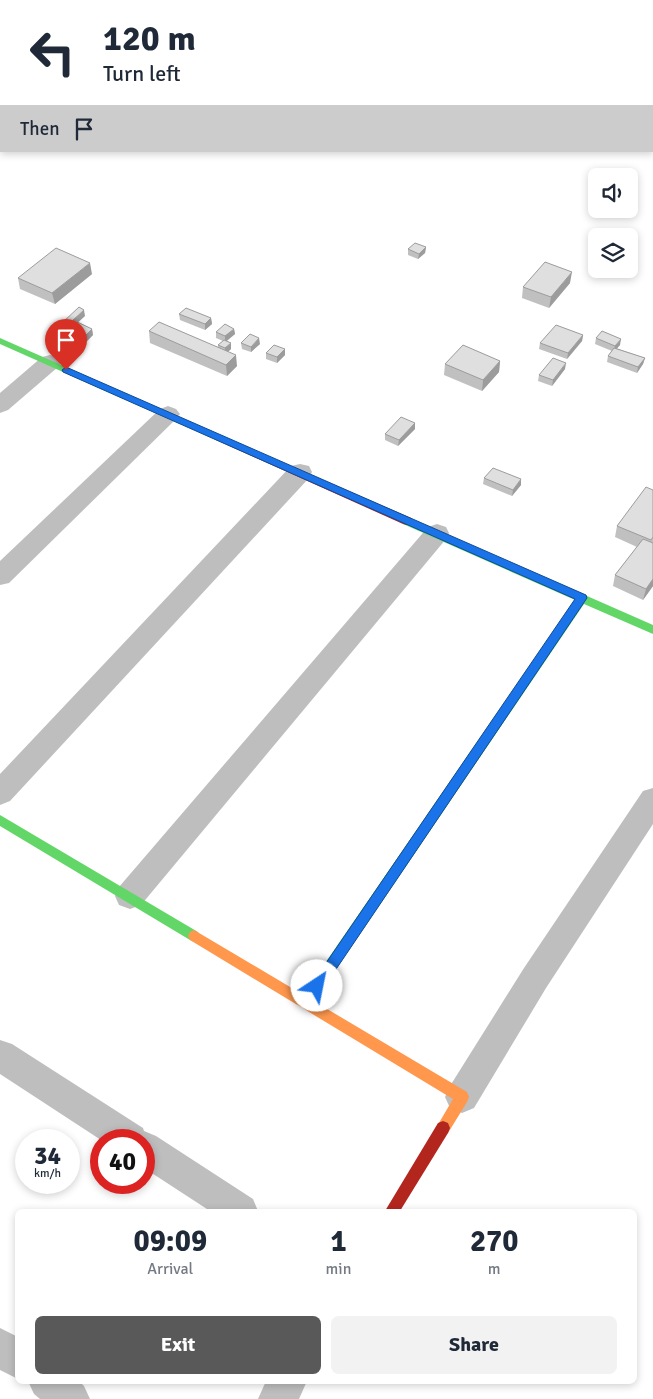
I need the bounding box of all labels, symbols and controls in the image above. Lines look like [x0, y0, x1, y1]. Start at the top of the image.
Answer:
text: 120 m [103, 17, 196, 60]
icon: left [20, 20, 85, 85]
text: Turn left [103, 60, 181, 87]
icon: arrive [70, 115, 98, 143]
text: Then [20, 117, 60, 141]
map controls [588, 168, 638, 278]
button: sound [588, 168, 638, 218]
button: layers [588, 228, 638, 278]
pin [45, 319, 87, 370]
icon: arrive [52, 326, 80, 354]
position arrow [290, 959, 342, 1011]
speed limit sign: 40 [90, 1129, 155, 1194]
text: 34 [34, 1140, 61, 1171]
text: km/h [34, 1166, 61, 1181]
text: 09:09 [133, 1223, 207, 1260]
text: 1 [330, 1223, 347, 1260]
text: 270 [470, 1223, 518, 1260]
text: Arrival [147, 1259, 193, 1279]
text: min [326, 1259, 351, 1279]
text: m [488, 1259, 501, 1279]
button: Exit [35, 1316, 321, 1374]
button: Share [331, 1316, 617, 1374]

